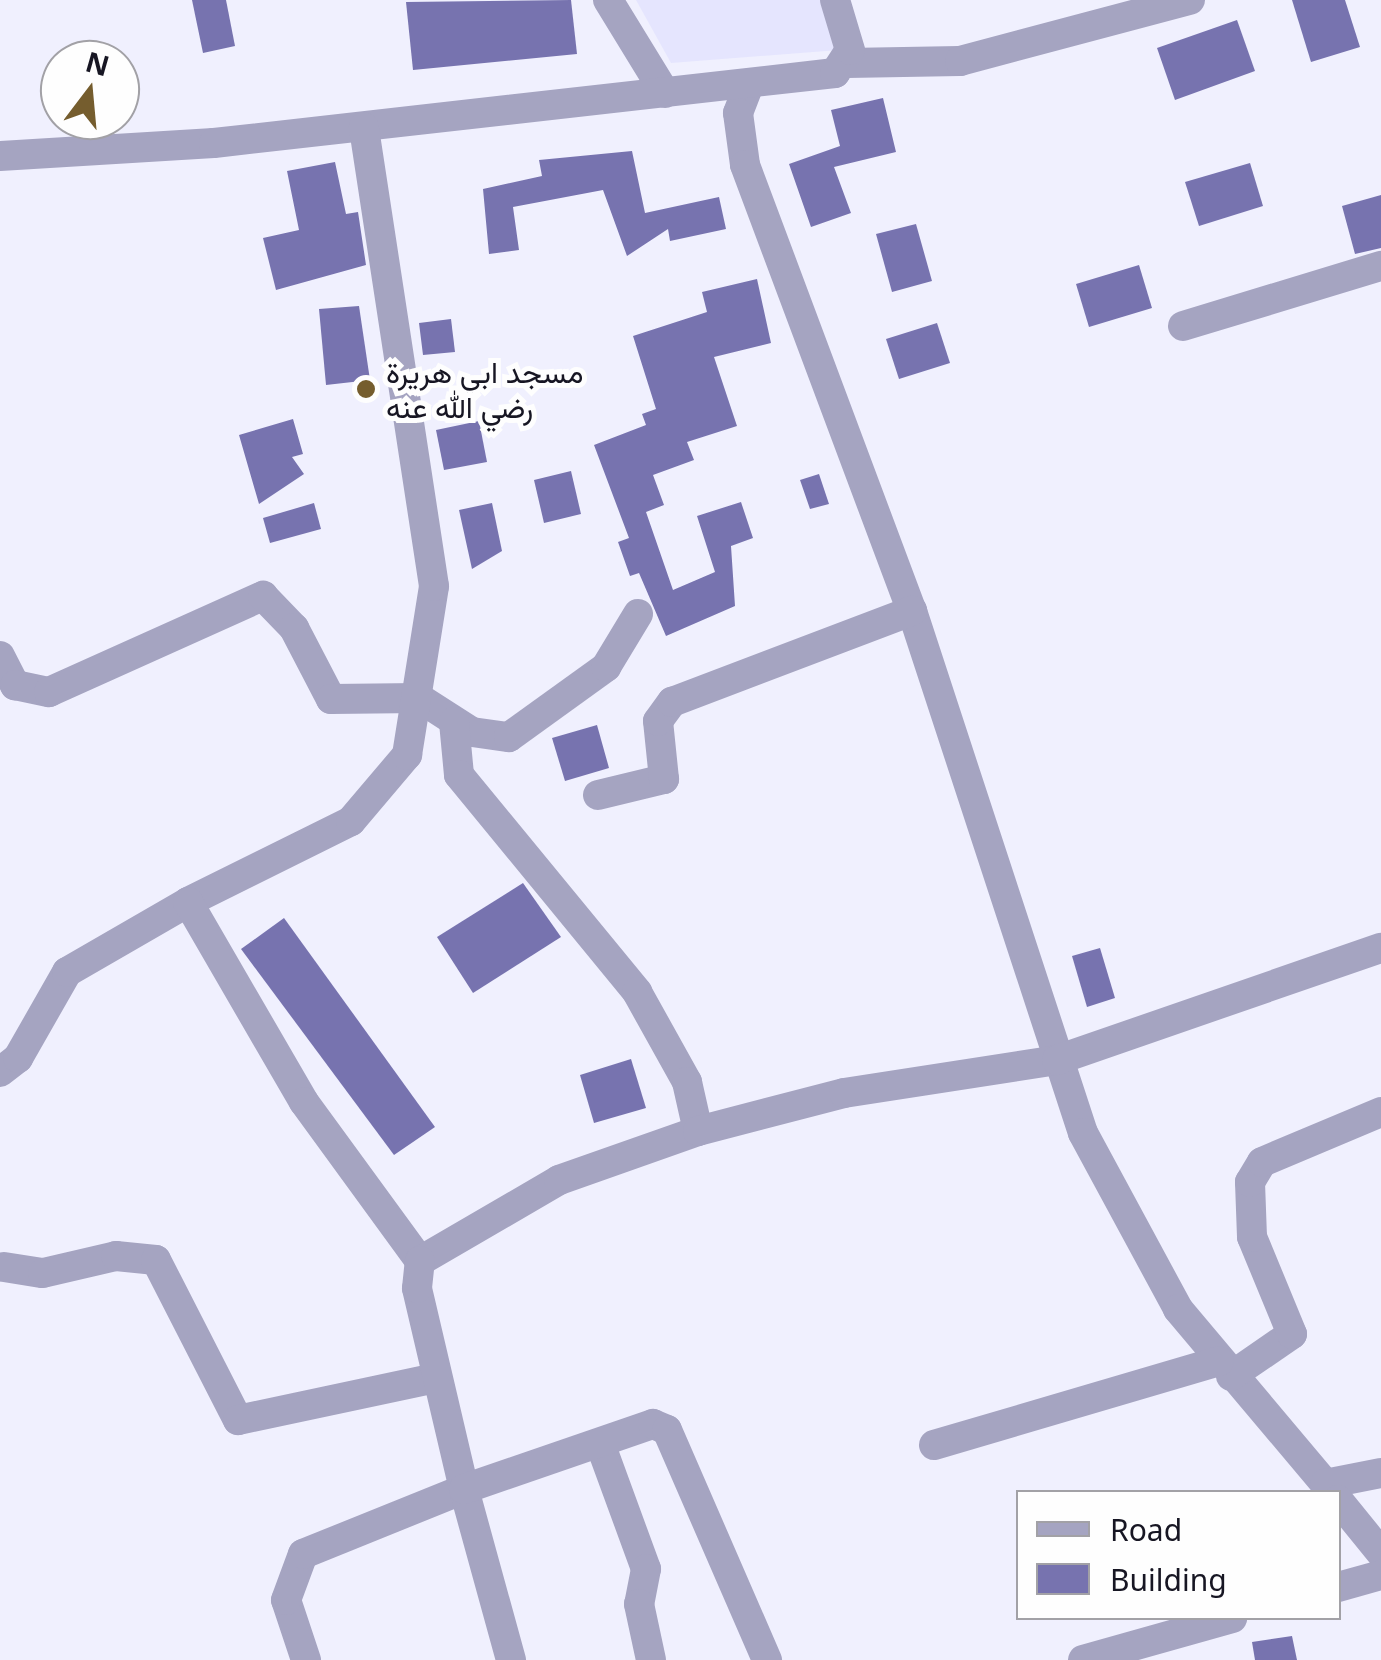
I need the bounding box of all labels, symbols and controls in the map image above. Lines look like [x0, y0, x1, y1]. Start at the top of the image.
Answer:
north arrow [40, 40, 140, 140]
text: N [82, 42, 114, 84]
place label: مسجد ابي هريرة رضي الله عنه [386, 354, 583, 424]
marker: مسجد ابي هريرة رضي الله عنه [355, 378, 377, 400]
legend [1016, 1490, 1341, 1620]
text: Road [1110, 1509, 1182, 1550]
text: Building [1110, 1559, 1227, 1600]

